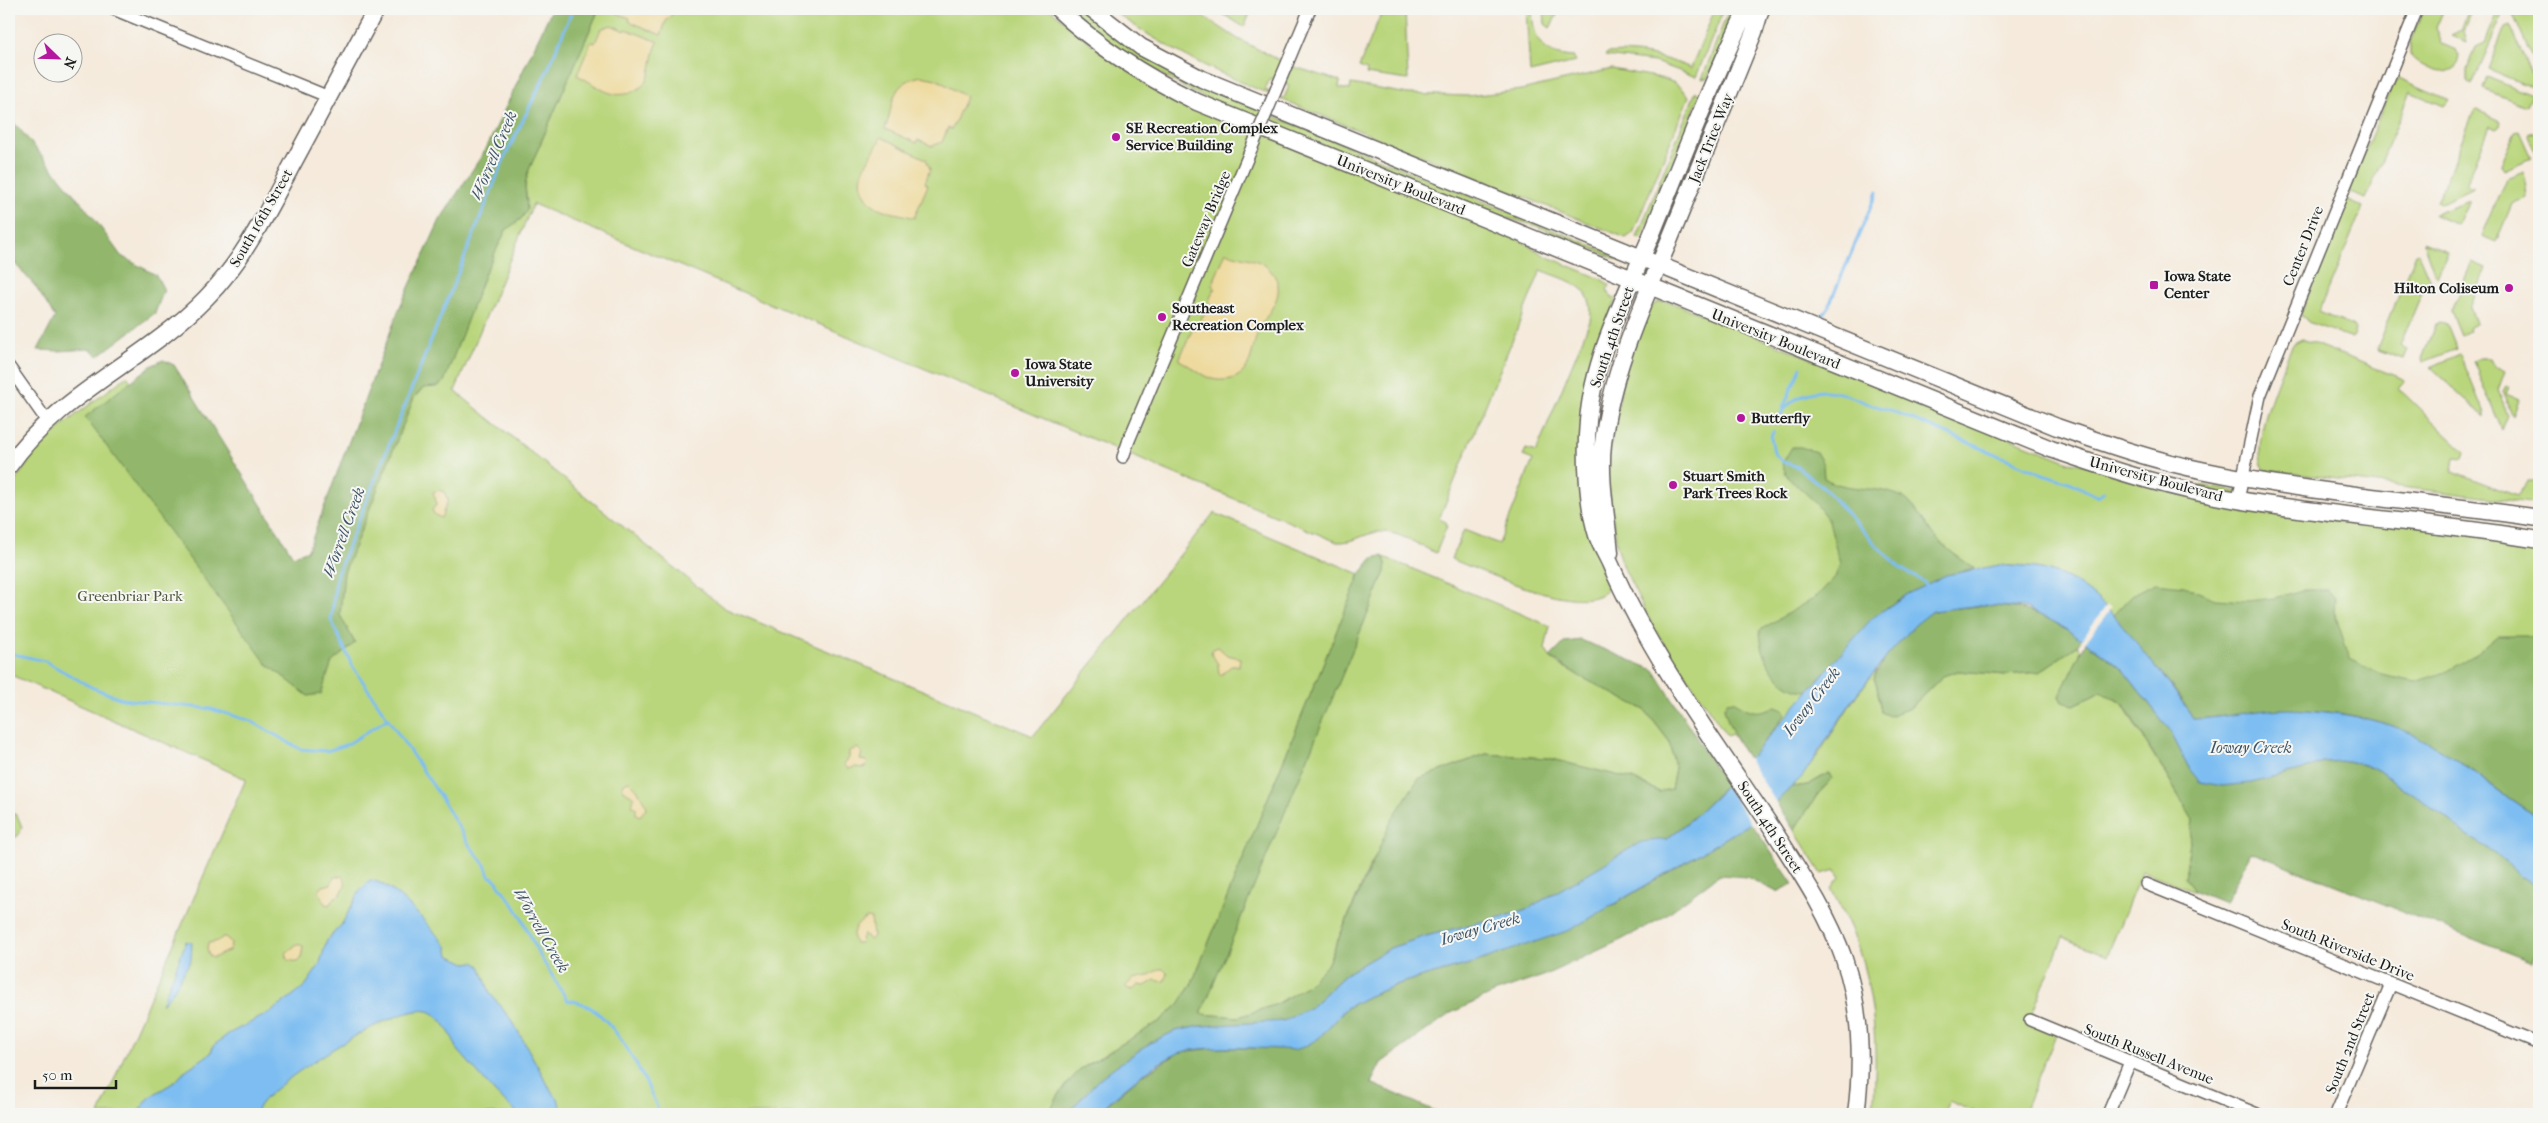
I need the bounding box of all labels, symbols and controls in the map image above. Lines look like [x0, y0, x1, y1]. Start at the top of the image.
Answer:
north arrow [32, 32, 82, 82]
text: N [59, 55, 79, 71]
street label: Jack Trice Way [1684, 90, 1738, 186]
water label: Worrell Creek [466, 108, 521, 202]
place label: SE Recreation Complex Service Building [1126, 119, 1278, 154]
marker: SE Recreation Complex Service Building [1110, 131, 1122, 143]
street label: University Boulevard [1334, 151, 1469, 219]
street label: South 16th Street [226, 165, 297, 270]
street label: Gateway Bridge [1178, 167, 1235, 270]
street label: Center Drive [2279, 203, 2328, 289]
place label: Iowa State Center [2164, 267, 2231, 302]
marker: Iowa State Center [2148, 279, 2160, 291]
place label: Hilton Coliseum [2394, 279, 2500, 297]
marker: Hilton Coliseum [2503, 282, 2515, 294]
street label: South 4th Street [1586, 283, 1638, 390]
place label: Southeast Recreation Complex [1172, 299, 1304, 334]
street label: University Boulevard [1709, 305, 1844, 373]
marker: Southeast Recreation Complex [1156, 311, 1168, 323]
place label: Iowa State University [1024, 355, 1095, 390]
marker: Iowa State University [1009, 367, 1021, 379]
place label: Butterfly [1751, 409, 1811, 427]
marker: Butterfly [1735, 412, 1747, 424]
street label: University Boulevard [2087, 452, 2226, 506]
place label: Stuart Smith Park Trees Rock [1683, 467, 1789, 502]
marker: Stuart Smith Park Trees Rock [1667, 479, 1679, 491]
water label: Worrell Creek [318, 485, 369, 580]
park label: Greenbriar Park [77, 587, 183, 605]
water label: Ioway Creek [1778, 663, 1844, 740]
water label: Ioway Creek [2209, 738, 2292, 757]
street label: South 4th Street [1734, 778, 1807, 877]
water label: Worrell Creek [510, 885, 573, 976]
water label: Ioway Creek [1437, 908, 1522, 949]
street label: South Riverside Drive [2279, 915, 2418, 985]
street label: South 2nd Street [2321, 989, 2379, 1096]
street label: South Russell Avenue [2082, 1020, 2217, 1088]
scale bar [35, 1058, 116, 1090]
text: 50 m [42, 1066, 73, 1084]

